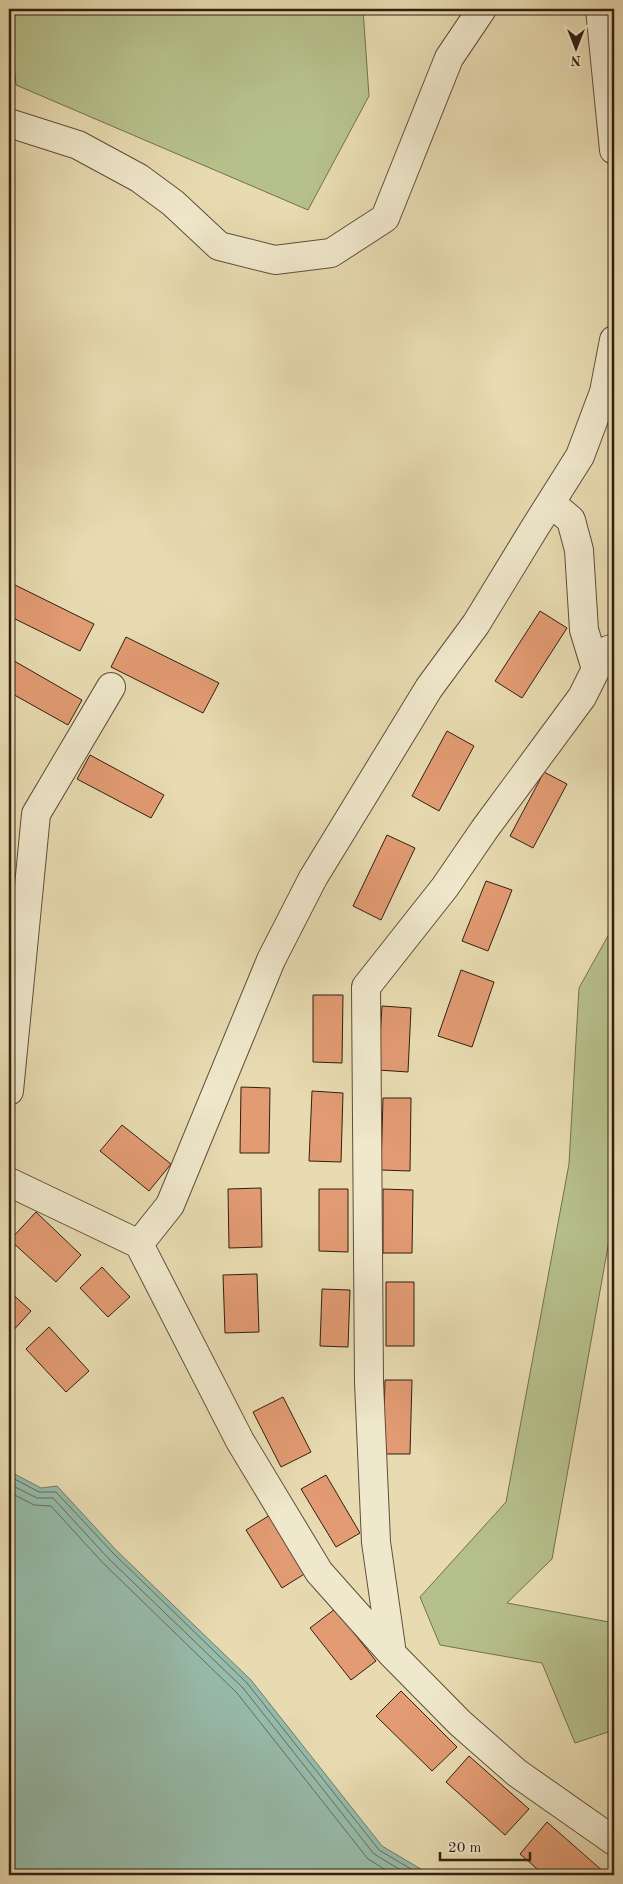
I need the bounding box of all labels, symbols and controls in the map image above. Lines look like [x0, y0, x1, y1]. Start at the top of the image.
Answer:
north arrow [550, 22, 600, 72]
text: N [570, 53, 581, 67]
scale bar [440, 1829, 530, 1861]
text: 20 m [448, 1841, 482, 1856]

